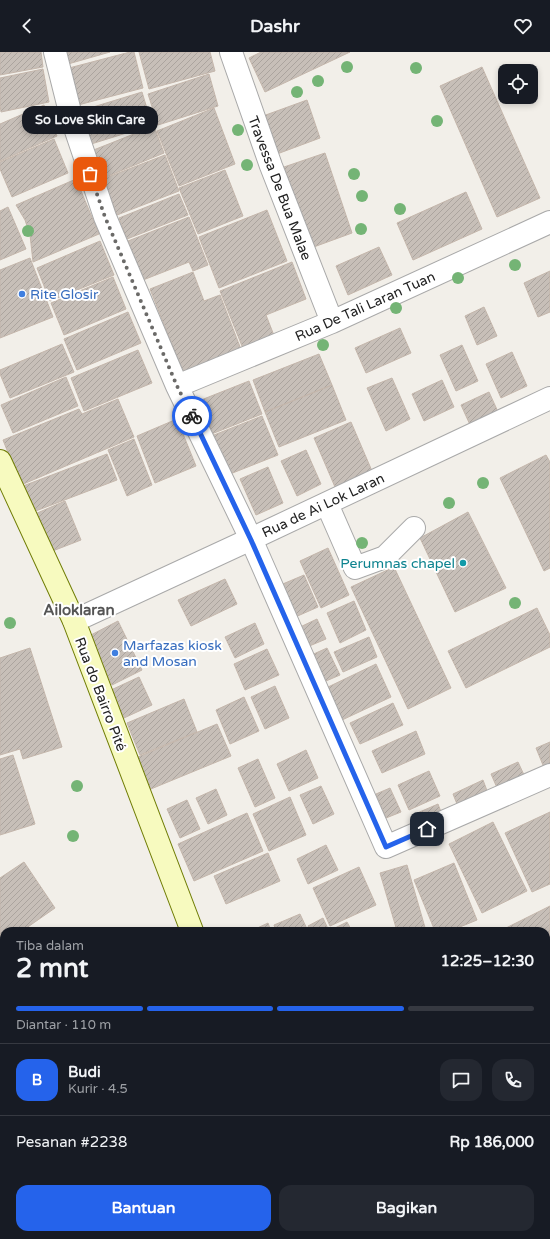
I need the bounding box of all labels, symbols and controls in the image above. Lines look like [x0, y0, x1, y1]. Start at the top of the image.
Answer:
icon: back [16, 15, 38, 37]
text: Dashr [250, 15, 300, 37]
icon: heart [512, 15, 534, 37]
map controls [498, 64, 538, 104]
button: locate [498, 64, 538, 104]
callout: So Love Skin Care [22, 106, 158, 134]
text: So Love Skin Care [35, 112, 145, 128]
street label: Travessa De Bua Malae [244, 114, 315, 263]
pin [73, 157, 107, 191]
icon: bag [79, 163, 101, 185]
street label: Rua De Tali Laran Tuan [292, 268, 438, 345]
place label: Rite Glosir [30, 286, 99, 303]
marker: Rite Glosir [17, 289, 27, 299]
courier [172, 396, 212, 436]
icon: bike [181, 405, 203, 427]
street label: Rua de Ai Lok Laran [259, 470, 387, 541]
place label: Perumnas chapel [340, 555, 455, 572]
marker: Perumnas chapel [458, 558, 468, 568]
district label: Ailoklaran [43, 601, 115, 619]
street label: Rua do Bairro Pité [71, 635, 130, 754]
place label: Marfazas kiosk and Mosan [123, 637, 222, 670]
marker: Marfazas kiosk and Mosan [110, 648, 120, 658]
pin [410, 812, 444, 846]
icon: home [416, 818, 438, 840]
text: Tiba dalam [16, 938, 84, 954]
text: 12:25–12:30 [441, 952, 534, 970]
text: 2 mnt [16, 953, 88, 984]
text: Diantar · 110 m [16, 1017, 111, 1033]
button: chat [440, 1059, 482, 1101]
button: phone [492, 1059, 534, 1101]
text: Budi [68, 1063, 101, 1081]
text: B [32, 1071, 42, 1089]
text: Kurir · 4.5 [68, 1081, 128, 1097]
text: Pesanan #2238 [16, 1133, 127, 1151]
text: Rp 186,000 [450, 1133, 534, 1151]
button: Bantuan [16, 1185, 271, 1231]
button: Bagikan [279, 1185, 534, 1231]

